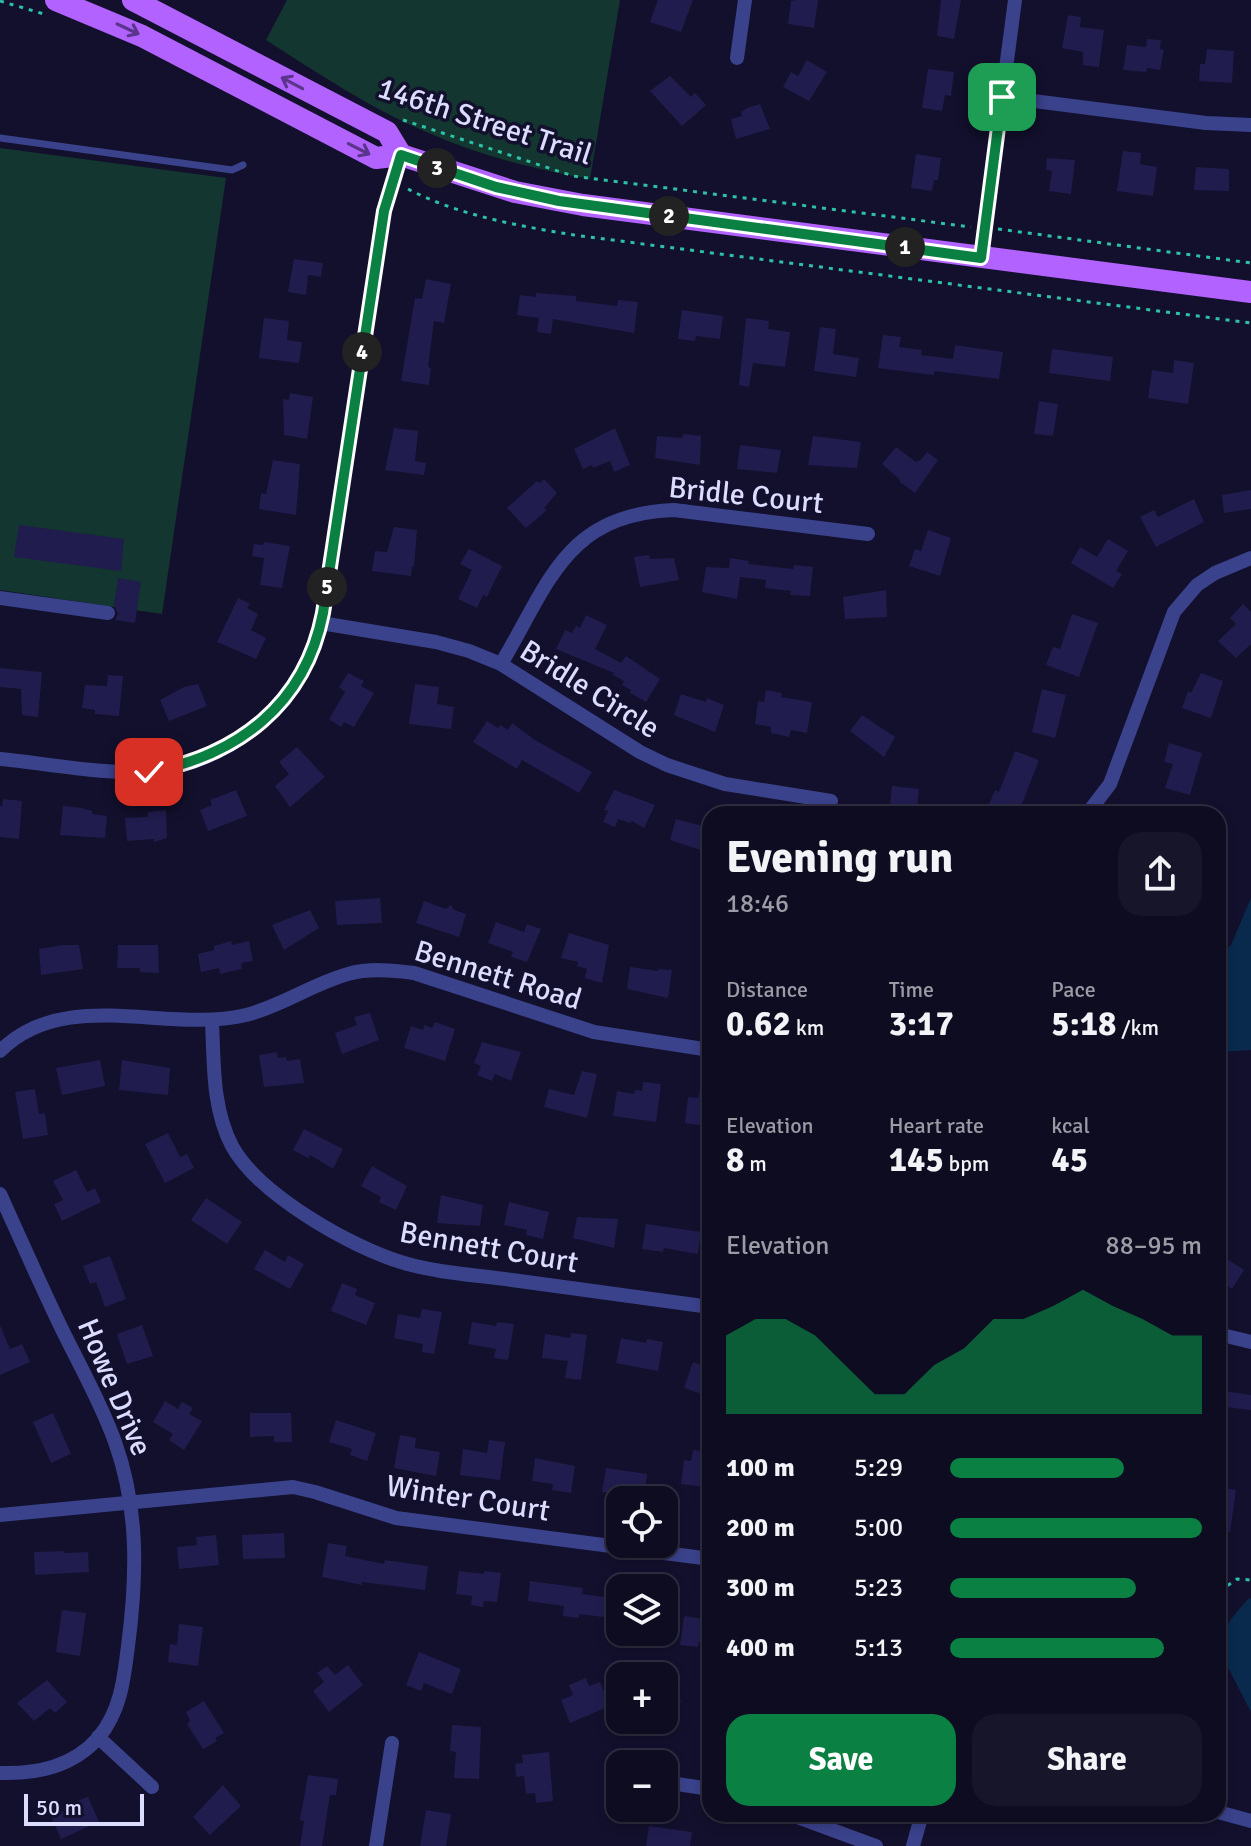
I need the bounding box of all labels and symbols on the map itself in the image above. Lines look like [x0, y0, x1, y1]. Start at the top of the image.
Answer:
one-way arrow [116, 22, 140, 37]
pin [968, 63, 1036, 131]
street label: 146th Street Trail [373, 69, 597, 174]
one-way arrow [281, 74, 305, 90]
one-way arrow [346, 142, 370, 158]
pin: 3 [417, 148, 457, 188]
pin: 2 [649, 196, 689, 236]
pin: 1 [885, 227, 925, 267]
pin: 4 [342, 332, 382, 372]
street label: Bridle Court [667, 469, 825, 522]
pin: 5 [307, 567, 347, 607]
street label: Bridle Circle [513, 632, 666, 747]
pin [115, 738, 183, 806]
street label: Bennett Road [410, 933, 586, 1018]
street label: Bennett Court [397, 1214, 581, 1281]
street label: Howe Drive [69, 1313, 160, 1461]
street label: Winter Court [384, 1467, 552, 1530]
scale bar [24, 1790, 144, 1826]

